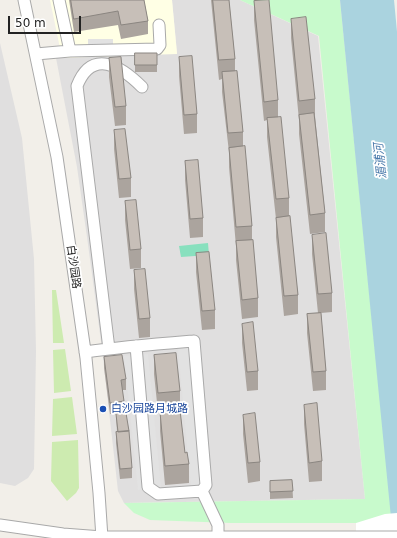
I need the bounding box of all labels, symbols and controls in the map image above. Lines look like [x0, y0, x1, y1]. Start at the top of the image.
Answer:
scale bar [10, 8, 83, 34]
text: 50 m [15, 16, 46, 30]
water label: 湄浦河 [372, 142, 390, 180]
street label: 白沙园路 [63, 244, 83, 290]
place label: 白沙园路月城路 [111, 402, 188, 416]
marker: 白沙园路月城路 [98, 404, 108, 414]

